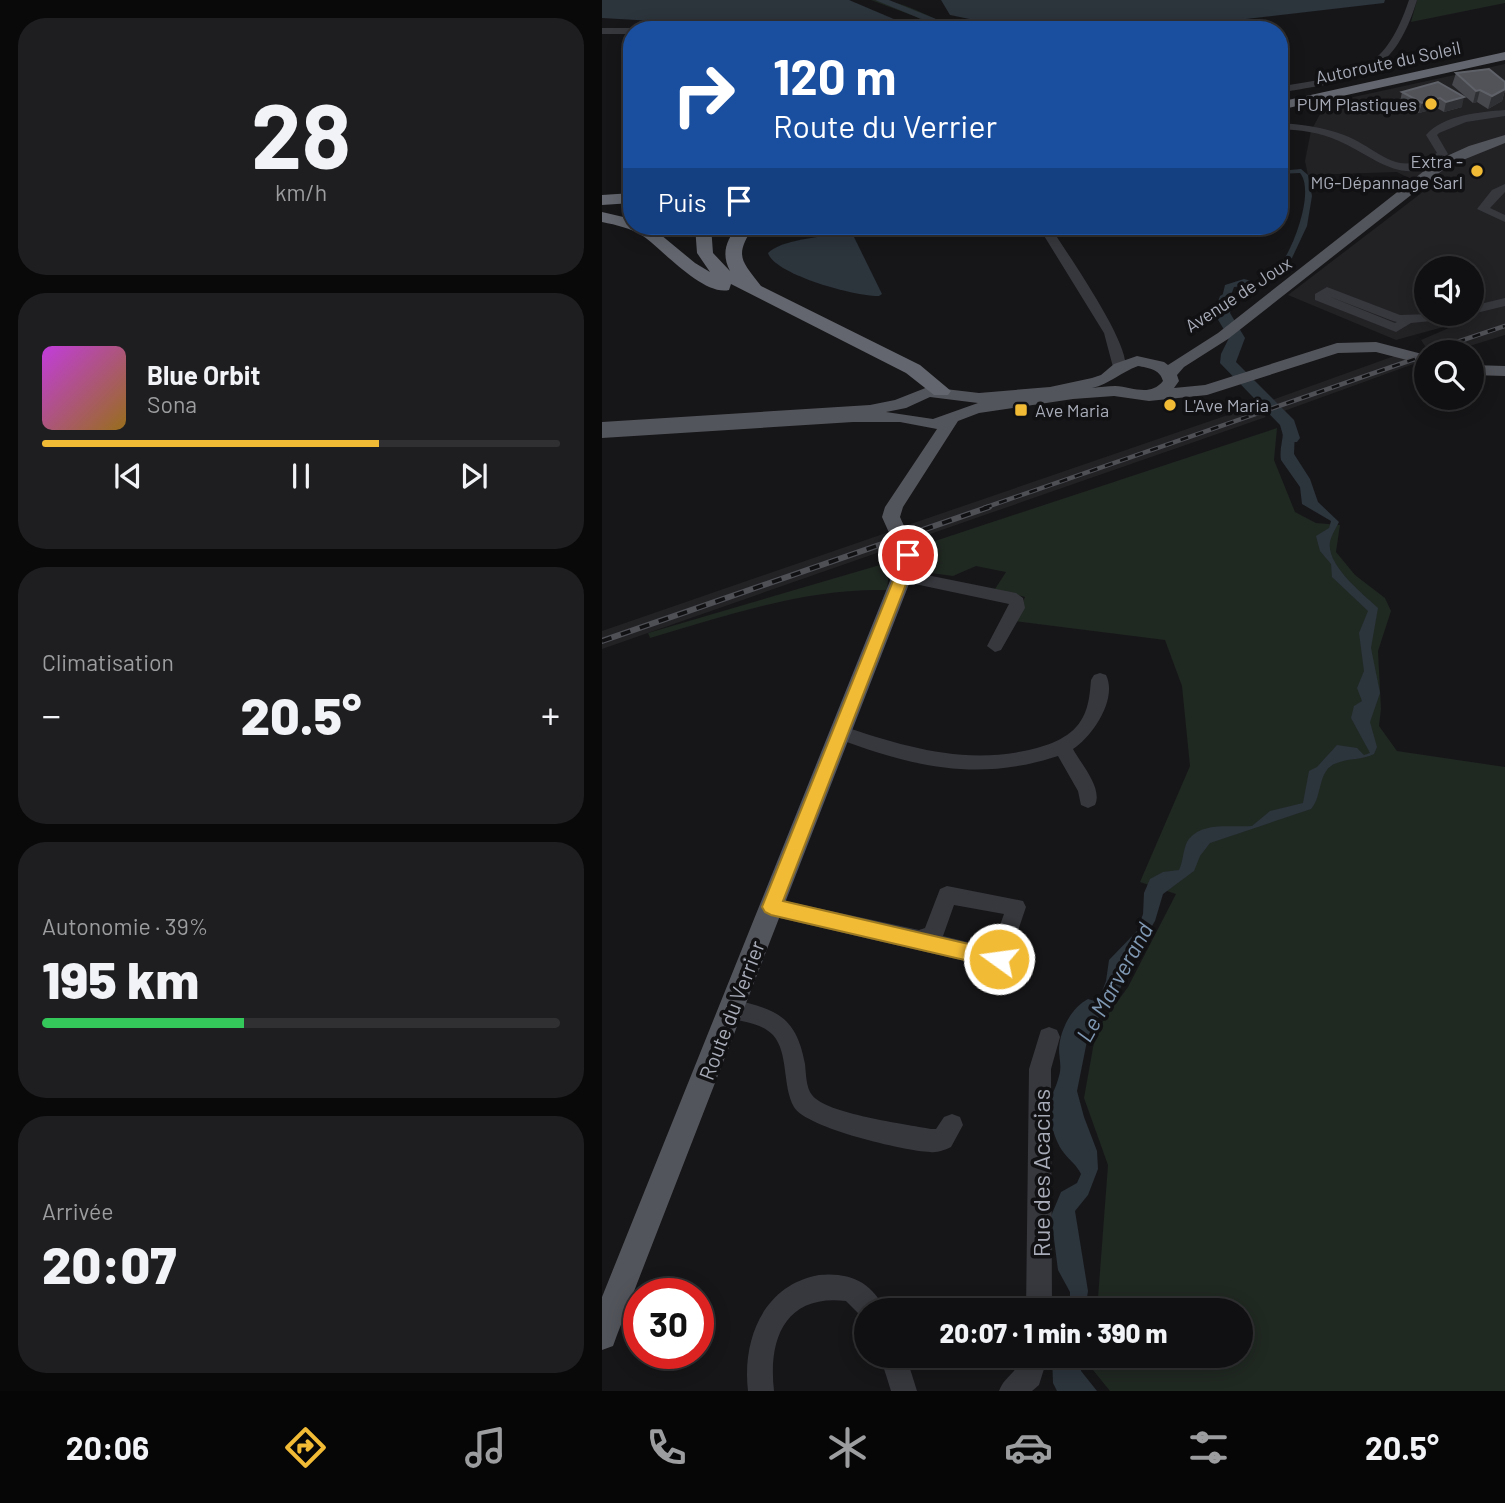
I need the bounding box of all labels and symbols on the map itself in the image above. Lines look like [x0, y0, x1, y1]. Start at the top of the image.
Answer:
street label: Autoroute du Soleil [1313, 36, 1463, 88]
place label: PUM Plastiques [1297, 93, 1417, 115]
marker: PUM Plastiques [1423, 96, 1439, 112]
place label: Extra - MG-Dépannage Sarl [1310, 150, 1463, 193]
marker: Extra - MG-Dépannage Sarl [1469, 163, 1485, 179]
street label: Avenue de Joux [1181, 251, 1296, 337]
place label: L'Ave Maria [1184, 394, 1269, 416]
marker: L'Ave Maria [1162, 397, 1178, 413]
place label: Ave Maria [1035, 399, 1109, 421]
marker: Ave Maria [1013, 402, 1029, 418]
pin [878, 525, 938, 585]
water label: Le Marverand [1070, 917, 1158, 1047]
position arrow [962, 922, 1036, 996]
street label: Route du Verrier [693, 937, 769, 1083]
street label: Rue des Acacias [1026, 1089, 1055, 1257]
speed limit sign: 30 [623, 1278, 714, 1369]

